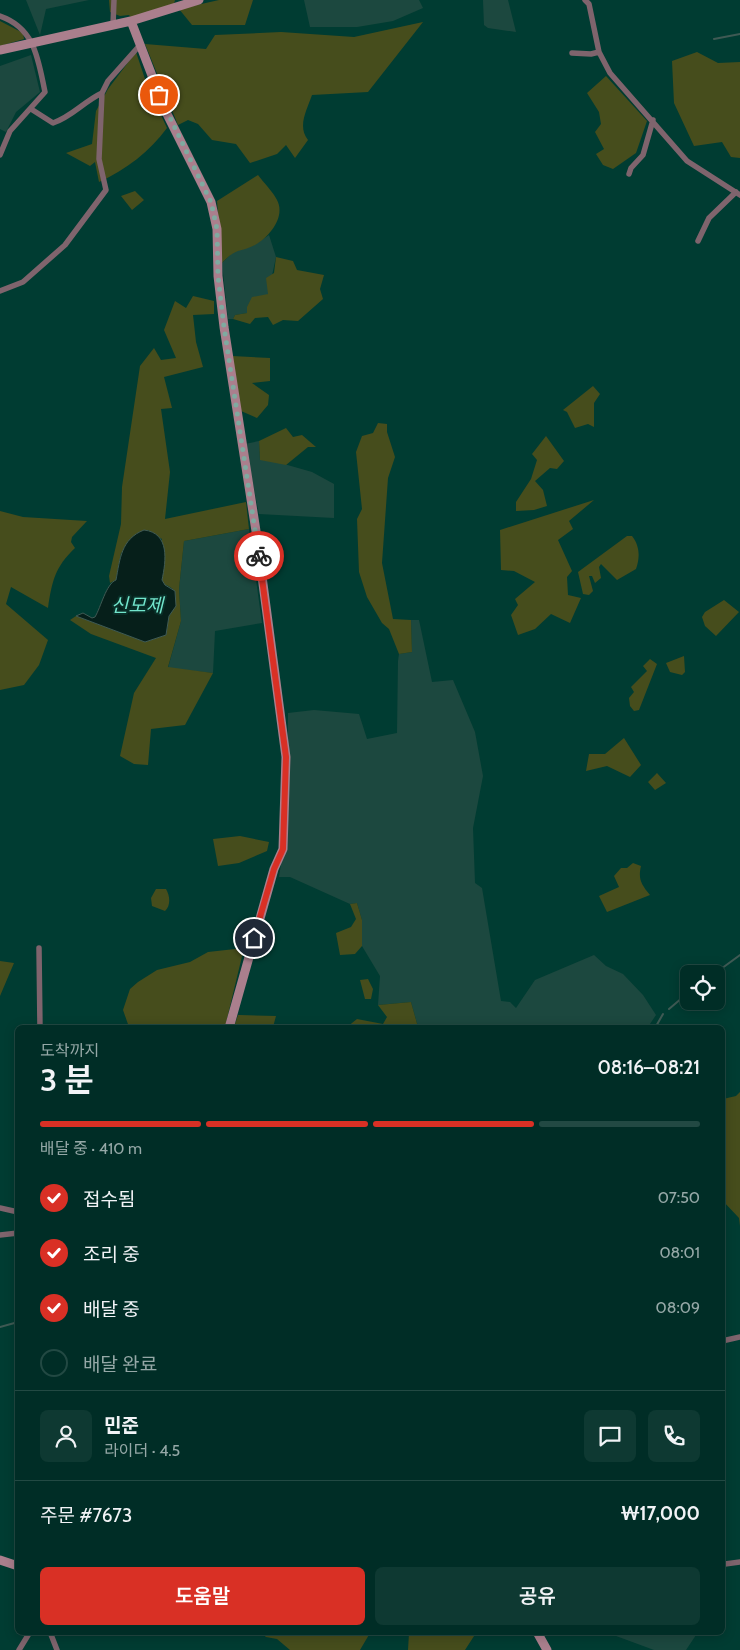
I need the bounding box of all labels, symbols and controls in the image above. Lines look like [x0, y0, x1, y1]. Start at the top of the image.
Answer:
pin [138, 74, 180, 116]
icon: bag [145, 81, 173, 109]
courier [234, 531, 284, 581]
icon: bike [245, 542, 273, 570]
water label: 신모제 [111, 594, 166, 617]
pin [233, 917, 275, 959]
icon: home [240, 924, 268, 952]
map controls [680, 965, 725, 1010]
button: locate [680, 965, 725, 1010]
text: 도착까지 [40, 1041, 99, 1060]
text: 08:16–08:21 [597, 1056, 700, 1079]
text: 3 분 [40, 1060, 94, 1099]
text: 배달 중 · 410 m [40, 1139, 142, 1158]
icon: check [40, 1184, 68, 1212]
text: 접수됨 [83, 1188, 135, 1211]
text: 07:50 [658, 1188, 700, 1207]
icon: check [40, 1239, 68, 1267]
text: 조리 중 [83, 1243, 140, 1266]
text: 08:01 [659, 1243, 700, 1262]
icon: check [40, 1294, 68, 1322]
text: 배달 중 [83, 1298, 140, 1321]
text: 08:09 [656, 1298, 700, 1317]
text: 배달 완료 [83, 1353, 157, 1376]
button: person [40, 1410, 92, 1462]
button: chat [584, 1410, 636, 1462]
button: phone [648, 1410, 700, 1462]
text: 민준 [104, 1414, 139, 1437]
text: 라이더 · 4.5 [104, 1441, 180, 1460]
text: ₩17,000 [621, 1502, 700, 1525]
text: 주문 #7673 [40, 1504, 132, 1527]
button: 도움말 [40, 1567, 365, 1625]
button: 공유 [375, 1567, 700, 1625]

